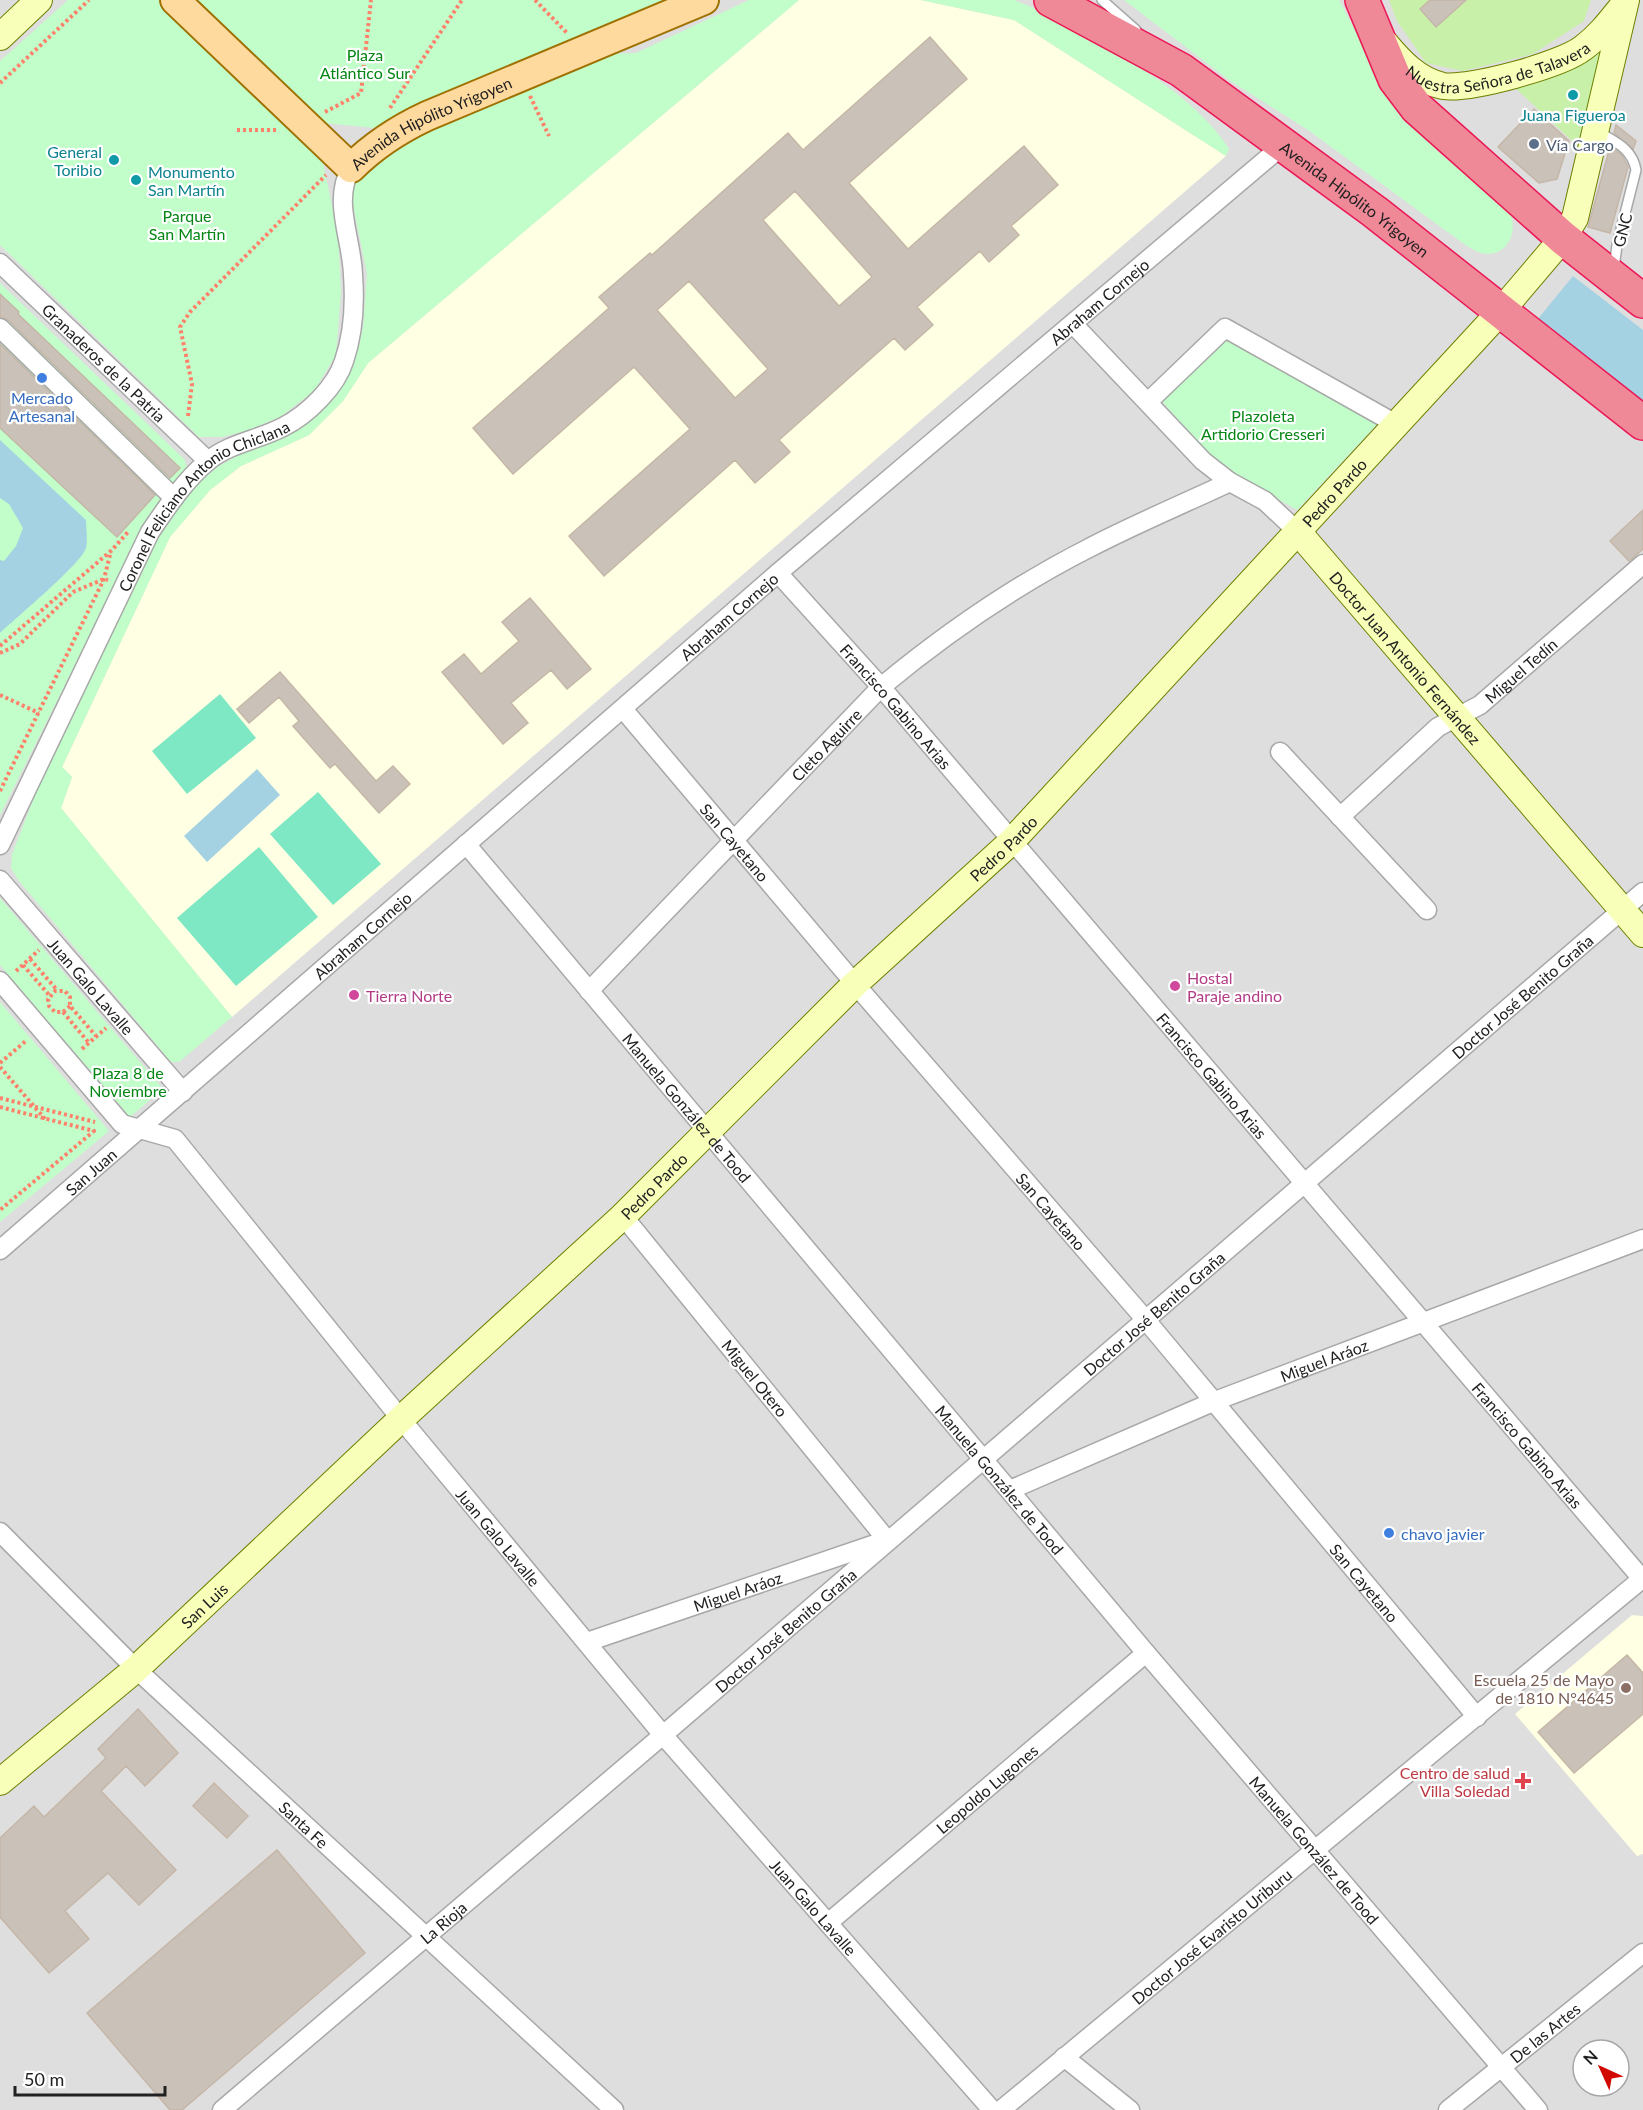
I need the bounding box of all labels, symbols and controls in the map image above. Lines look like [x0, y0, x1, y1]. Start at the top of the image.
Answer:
street label: Nuestra Señora de Talavera [1403, 37, 1593, 96]
park label: Plaza Atlántico Sur [320, 45, 410, 82]
street label: Avenida Hipólito Yrigoyen [346, 72, 514, 173]
marker: Juana Figueroa [1566, 88, 1580, 102]
place label: Juana Figueroa [1520, 105, 1626, 124]
place label: Vía Cargo [1546, 135, 1614, 154]
street label: Avenida Hipólito Yrigoyen [1277, 137, 1433, 261]
marker: Vía Cargo [1527, 137, 1541, 151]
place label: General Toribio [47, 142, 102, 179]
marker: General Toribio [107, 153, 121, 167]
place label: Monumento San Martín [148, 162, 235, 199]
marker: Monumento San Martín [129, 173, 143, 187]
park label: Parque San Martín [149, 206, 225, 243]
street label: GNC [1609, 211, 1635, 249]
street label: Abraham Cornejo [1046, 254, 1152, 348]
street label: Granaderos de la Patria [39, 299, 170, 425]
marker: Mercado Artesanal [35, 371, 49, 385]
place label: Mercado Artesanal [9, 388, 75, 425]
park label: Plazoleta Artidorio Cresseri [1201, 406, 1325, 443]
street label: Coronel Feliciano Antonio Chiclana [114, 416, 292, 594]
street label: Pedro Pardo [1298, 454, 1370, 530]
street label: Doctor Juan Antonio Fernández [1326, 567, 1485, 748]
street label: Abraham Cornejo [676, 568, 781, 664]
street label: Miguel Tedín [1480, 634, 1561, 706]
street label: Francisco Gabino Arias [837, 640, 956, 772]
street label: Cleto Aguirre [787, 704, 865, 784]
street label: San Cayetano [697, 799, 773, 885]
street label: Pedro Pardo [965, 811, 1040, 885]
street label: Abraham Cornejo [309, 887, 415, 983]
street label: Doctor José Benito Graña [1448, 930, 1597, 1062]
street label: Juan Galo Lavalle [45, 934, 138, 1038]
place label: Hostal Paraje andino [1187, 968, 1282, 1005]
marker: Hostal Paraje andino [1168, 979, 1182, 993]
place label: Tierra Norte [366, 986, 452, 1005]
marker: Tierra Norte [347, 988, 361, 1002]
street label: Francisco Gabino Arias [1153, 1008, 1271, 1142]
street label: Manuela González de Tood [619, 1029, 755, 1186]
park label: Plaza 8 de Noviembre [89, 1063, 167, 1100]
street label: San Juan [61, 1144, 120, 1199]
street label: Pedro Pardo [616, 1148, 691, 1223]
street label: San Cayetano [1013, 1168, 1090, 1254]
street label: Doctor José Benito Graña [1079, 1247, 1228, 1379]
street label: Miguel Aráoz [1277, 1335, 1370, 1385]
street label: Miguel Otero [718, 1336, 792, 1420]
street label: Francisco Gabino Arias [1469, 1378, 1587, 1512]
street label: Manuela González de Tood [932, 1401, 1068, 1558]
street label: Juan Galo Lavalle [453, 1484, 545, 1590]
place label: chavo javier [1401, 1524, 1485, 1543]
marker: chavo javier [1382, 1526, 1396, 1540]
street label: San Cayetano [1327, 1539, 1403, 1626]
street label: Doctor José Benito Graña [711, 1564, 860, 1696]
street label: Miguel Aráoz [691, 1567, 784, 1615]
street label: San Luis [177, 1579, 231, 1632]
place label: Escuela 25 de Mayo de 1810 N°4645 [1473, 1670, 1614, 1707]
marker: Escuela 25 de Mayo de 1810 N°4645 [1619, 1681, 1633, 1695]
street label: Leopoldo Lugones [932, 1740, 1041, 1837]
place label: Centro de salud Villa Soledad [1400, 1763, 1510, 1800]
street label: Manuela González de Tood [1246, 1772, 1383, 1928]
marker: Centro de salud Villa Soledad [1514, 1772, 1532, 1790]
street label: Santa Fe [276, 1797, 333, 1852]
street label: Juan Galo Lavalle [767, 1855, 861, 1959]
street label: Doctor José Evaristo Uriburu [1127, 1864, 1295, 2008]
street label: La Rioja [416, 1897, 470, 1947]
street label: De las Artes [1506, 1998, 1584, 2066]
north arrow [1571, 2038, 1631, 2098]
text: N [1579, 2046, 1601, 2068]
scale bar [15, 2059, 165, 2097]
text: 50 m [24, 2068, 64, 2090]

